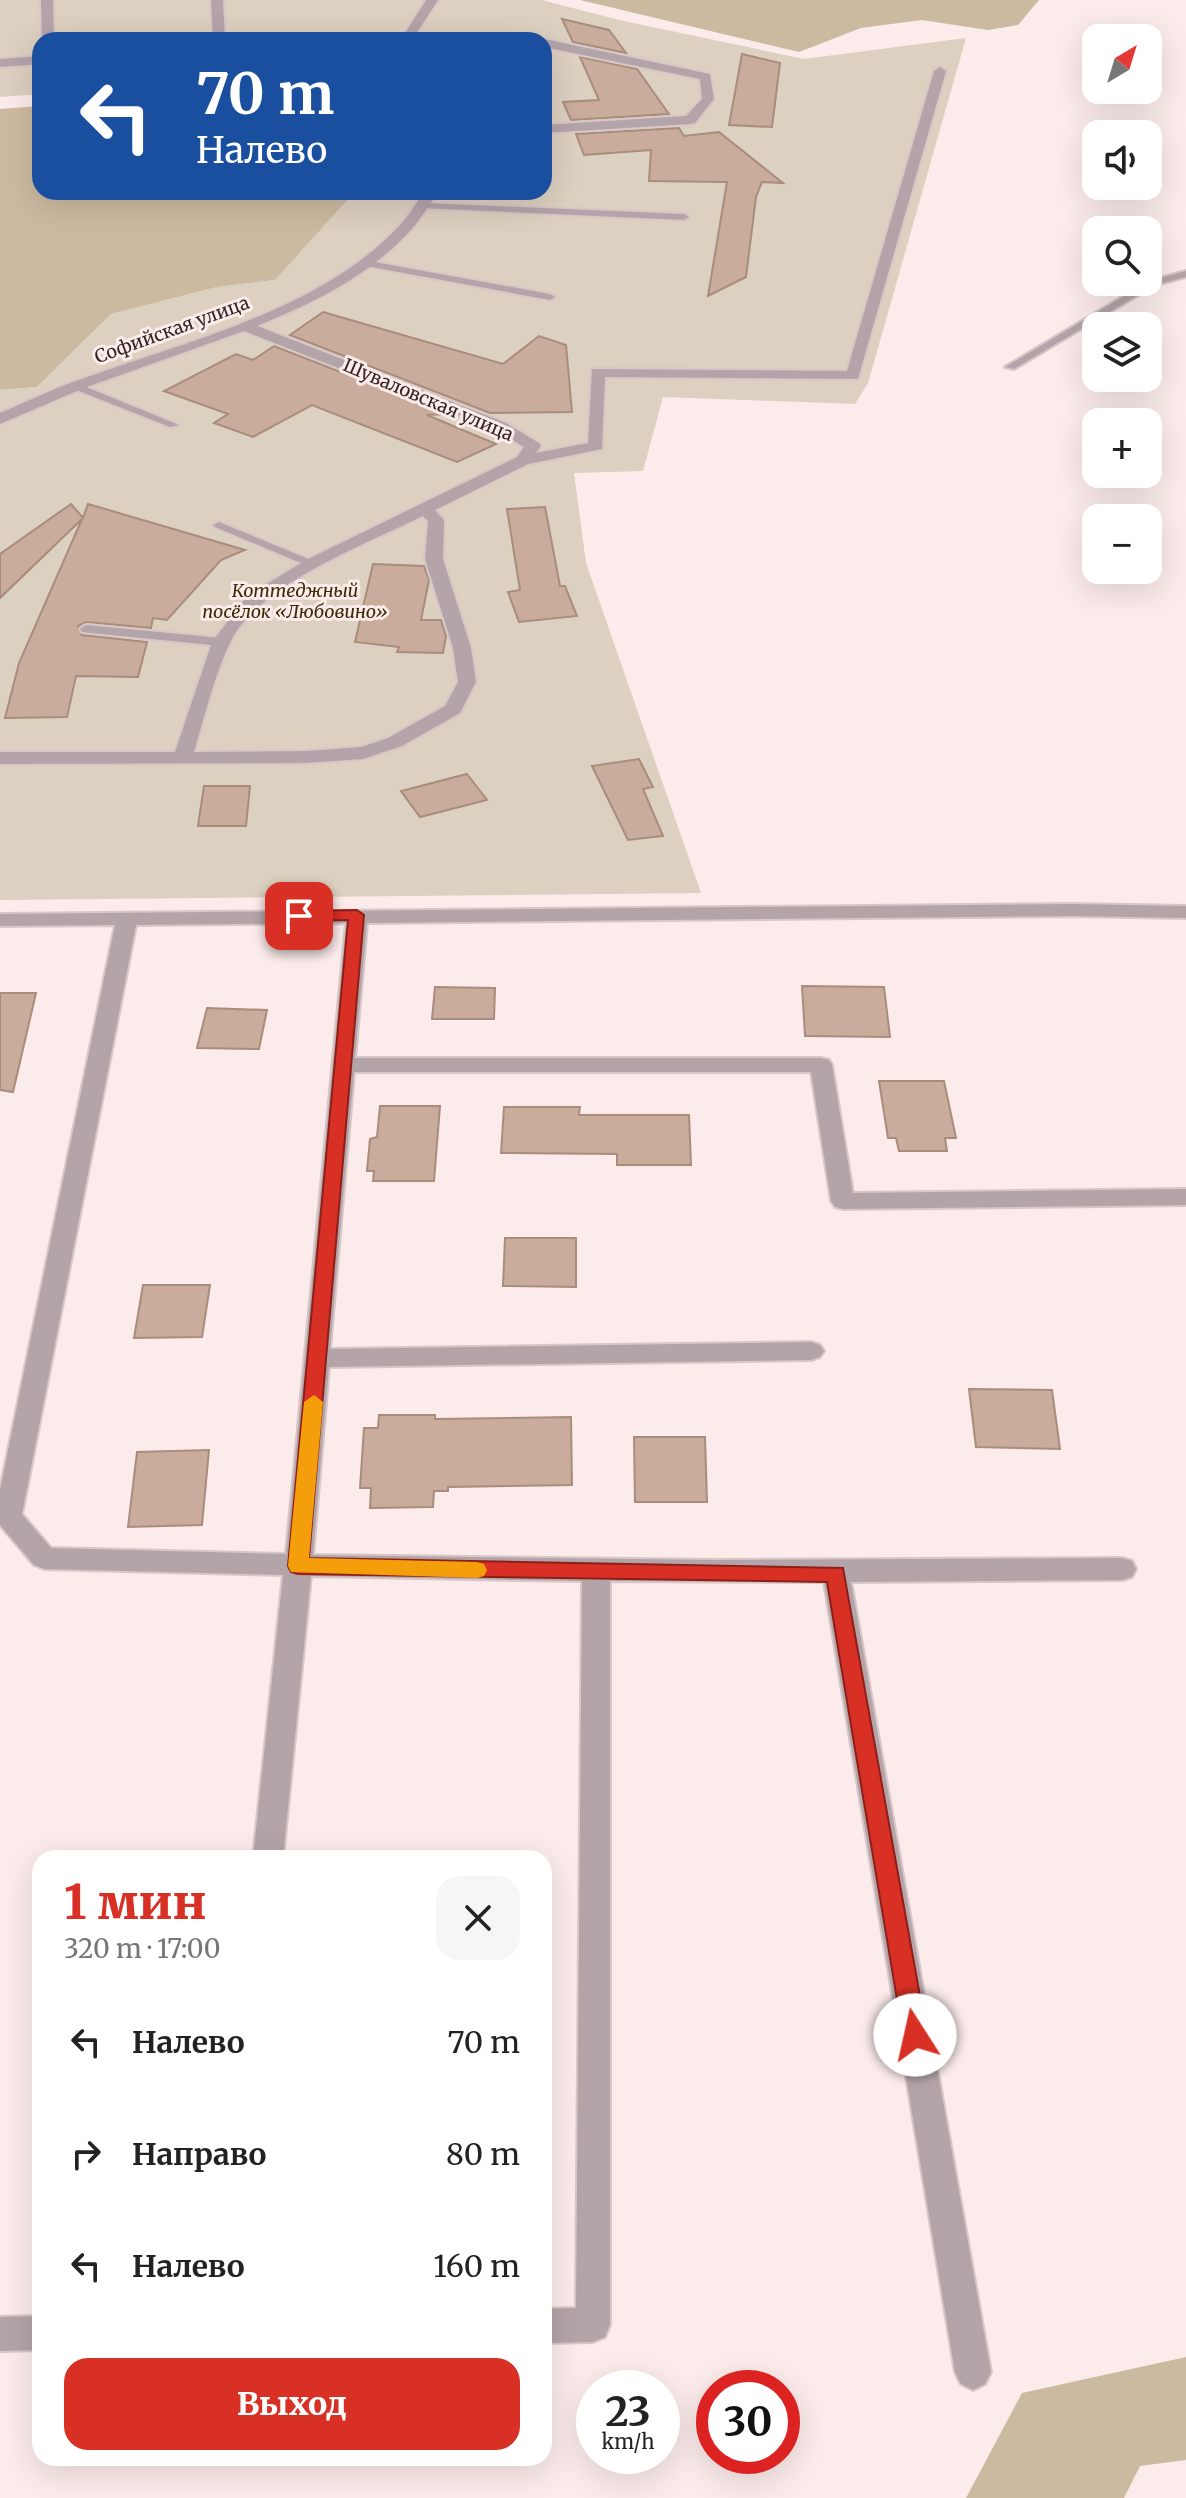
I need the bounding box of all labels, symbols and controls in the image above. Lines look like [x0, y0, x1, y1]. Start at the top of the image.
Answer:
north arrow [1082, 24, 1162, 104]
map controls [1082, 24, 1162, 584]
text: 70 m [196, 59, 334, 129]
icon: left [64, 64, 168, 168]
button: sound [1082, 120, 1162, 200]
text: Налево [196, 128, 327, 173]
button: search [1082, 216, 1162, 296]
street label: Софийская улица [91, 291, 253, 368]
button: layers [1082, 312, 1162, 392]
street label: Шуваловская улица [339, 353, 517, 446]
button: + [1082, 408, 1162, 488]
button: − [1082, 504, 1162, 584]
park label: Коттеджный посёлок «Любовино» [202, 579, 388, 623]
pin [265, 882, 333, 950]
icon: arrive [277, 894, 321, 938]
text: 1 мин [64, 1872, 207, 1932]
button: close [436, 1876, 520, 1960]
text: 320 m · 17:00 [64, 1932, 221, 1965]
position arrow [873, 1993, 957, 2077]
icon: left [64, 2020, 108, 2064]
text: Налево [132, 2023, 245, 2061]
text: 70 m [447, 2023, 520, 2061]
icon: right [64, 2132, 108, 2176]
text: Направо [132, 2135, 266, 2173]
text: 80 m [446, 2135, 520, 2173]
icon: left [64, 2244, 108, 2288]
text: Налево [132, 2247, 245, 2285]
text: 160 m [433, 2247, 520, 2285]
button: Выход [64, 2358, 520, 2450]
speed limit sign: 30 [696, 2370, 800, 2474]
text: 23 [605, 2387, 651, 2437]
text: km/h [602, 2429, 654, 2454]

